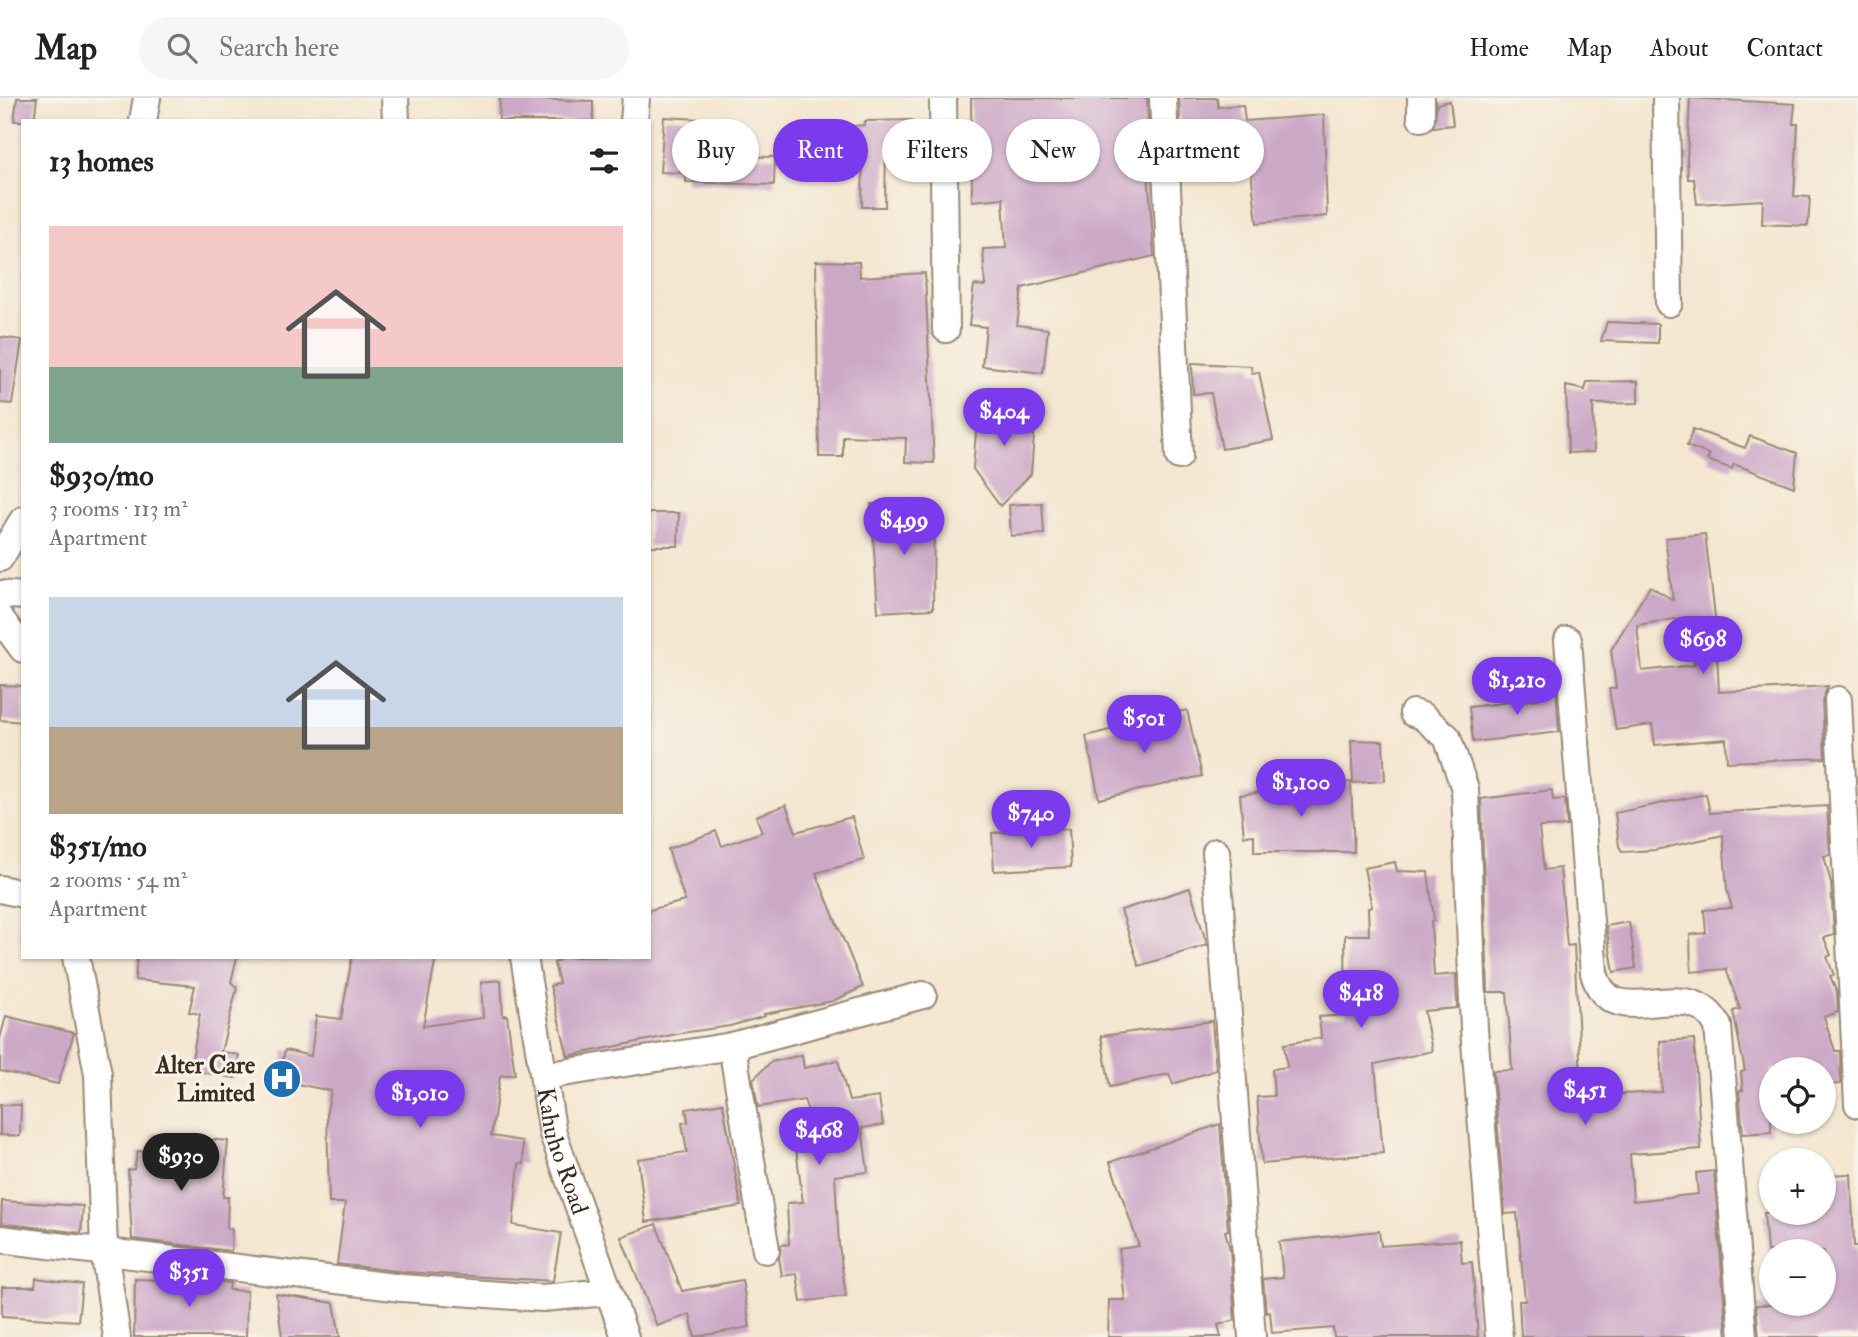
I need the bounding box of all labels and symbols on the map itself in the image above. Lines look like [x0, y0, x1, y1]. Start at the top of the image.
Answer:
pin: $404 [963, 388, 1045, 448]
pin: $499 [863, 498, 945, 557]
pin: $698 [1662, 616, 1744, 676]
pin: $1,210 [1460, 658, 1574, 717]
pin: $501 [1103, 696, 1185, 755]
pin: $1,100 [1244, 760, 1358, 819]
pin: $740 [990, 790, 1072, 850]
pin: $418 [1320, 970, 1402, 1030]
place label: Alter Care Limited [155, 1050, 255, 1109]
hospital icon: Alter Care Limited [261, 1058, 303, 1100]
pin: $451 [1544, 1068, 1626, 1127]
pin: $1,010 [363, 1070, 477, 1130]
street label: Kahuho Road [530, 1085, 596, 1219]
pin: $468 [778, 1108, 860, 1167]
pin: $930 [140, 1134, 222, 1193]
pin: $351 [148, 1250, 230, 1309]

